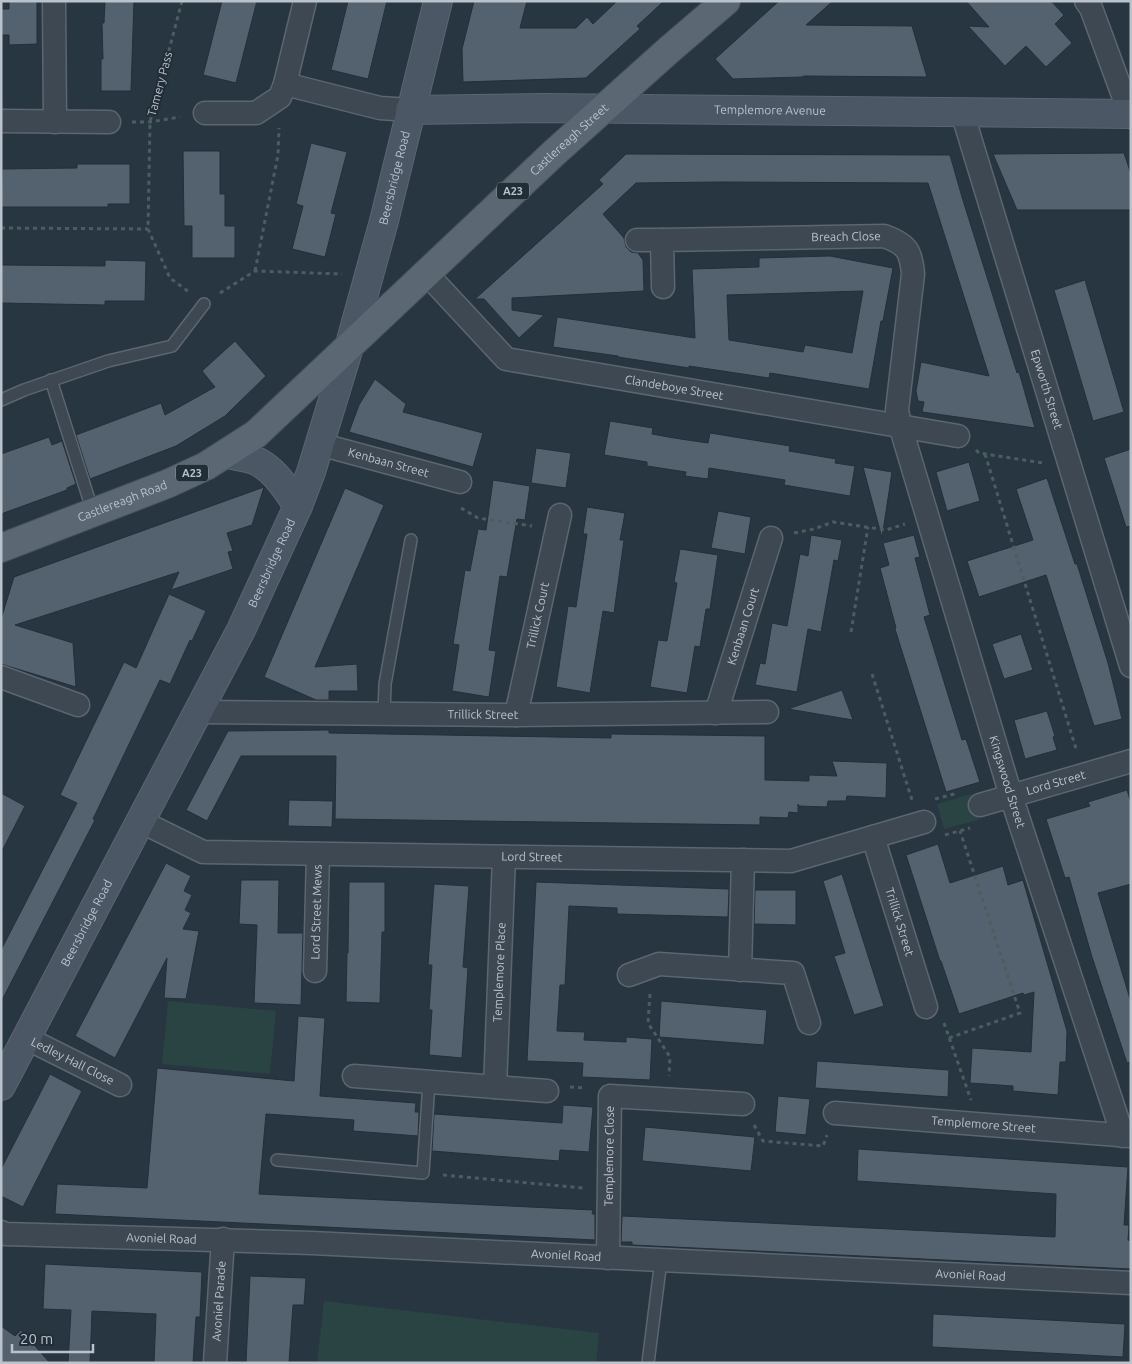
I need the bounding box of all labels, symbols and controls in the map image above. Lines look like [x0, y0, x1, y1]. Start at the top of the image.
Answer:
street label: Tamery Pass [145, 50, 174, 118]
street label: Castlereagh Street [527, 101, 611, 178]
street label: Templemore Avenue [714, 103, 826, 117]
street label: Beersbridge Road [376, 130, 412, 226]
road number: A23 [497, 182, 529, 200]
street label: Breach Close [811, 229, 881, 243]
street label: Epworth Street [1029, 348, 1065, 431]
street label: Clandeboye Street [624, 372, 725, 402]
street label: Kenbaan Street [347, 445, 431, 479]
road number: A23 [176, 464, 208, 482]
street label: Castlereagh Road [76, 478, 169, 524]
street label: Beersbridge Road [245, 516, 297, 609]
street label: Trillick Court [524, 580, 551, 650]
street label: Kenbaan Court [725, 586, 761, 666]
street label: Trillick Street [447, 707, 519, 721]
street label: Kingswood Street [987, 734, 1028, 830]
street label: Lord Street [1025, 768, 1087, 797]
street label: Lord Street [501, 850, 563, 864]
street label: Lord Street Mews [308, 864, 324, 960]
street label: Beersbridge Road [58, 877, 114, 969]
street label: Trillick Street [883, 886, 917, 958]
street label: Templemore Place [491, 922, 507, 1022]
street label: Ledley Hall Close [29, 1035, 116, 1087]
street label: Templemore Close [602, 1106, 616, 1206]
street label: Templemore Street [931, 1114, 1037, 1135]
street label: Avoniel Road [126, 1231, 197, 1246]
street label: Avoniel Road [531, 1247, 602, 1263]
street label: Avoniel Parade [209, 1261, 228, 1342]
street label: Avoniel Road [935, 1266, 1006, 1283]
scale bar [12, 1322, 94, 1354]
text: 20 m [20, 1330, 53, 1347]

